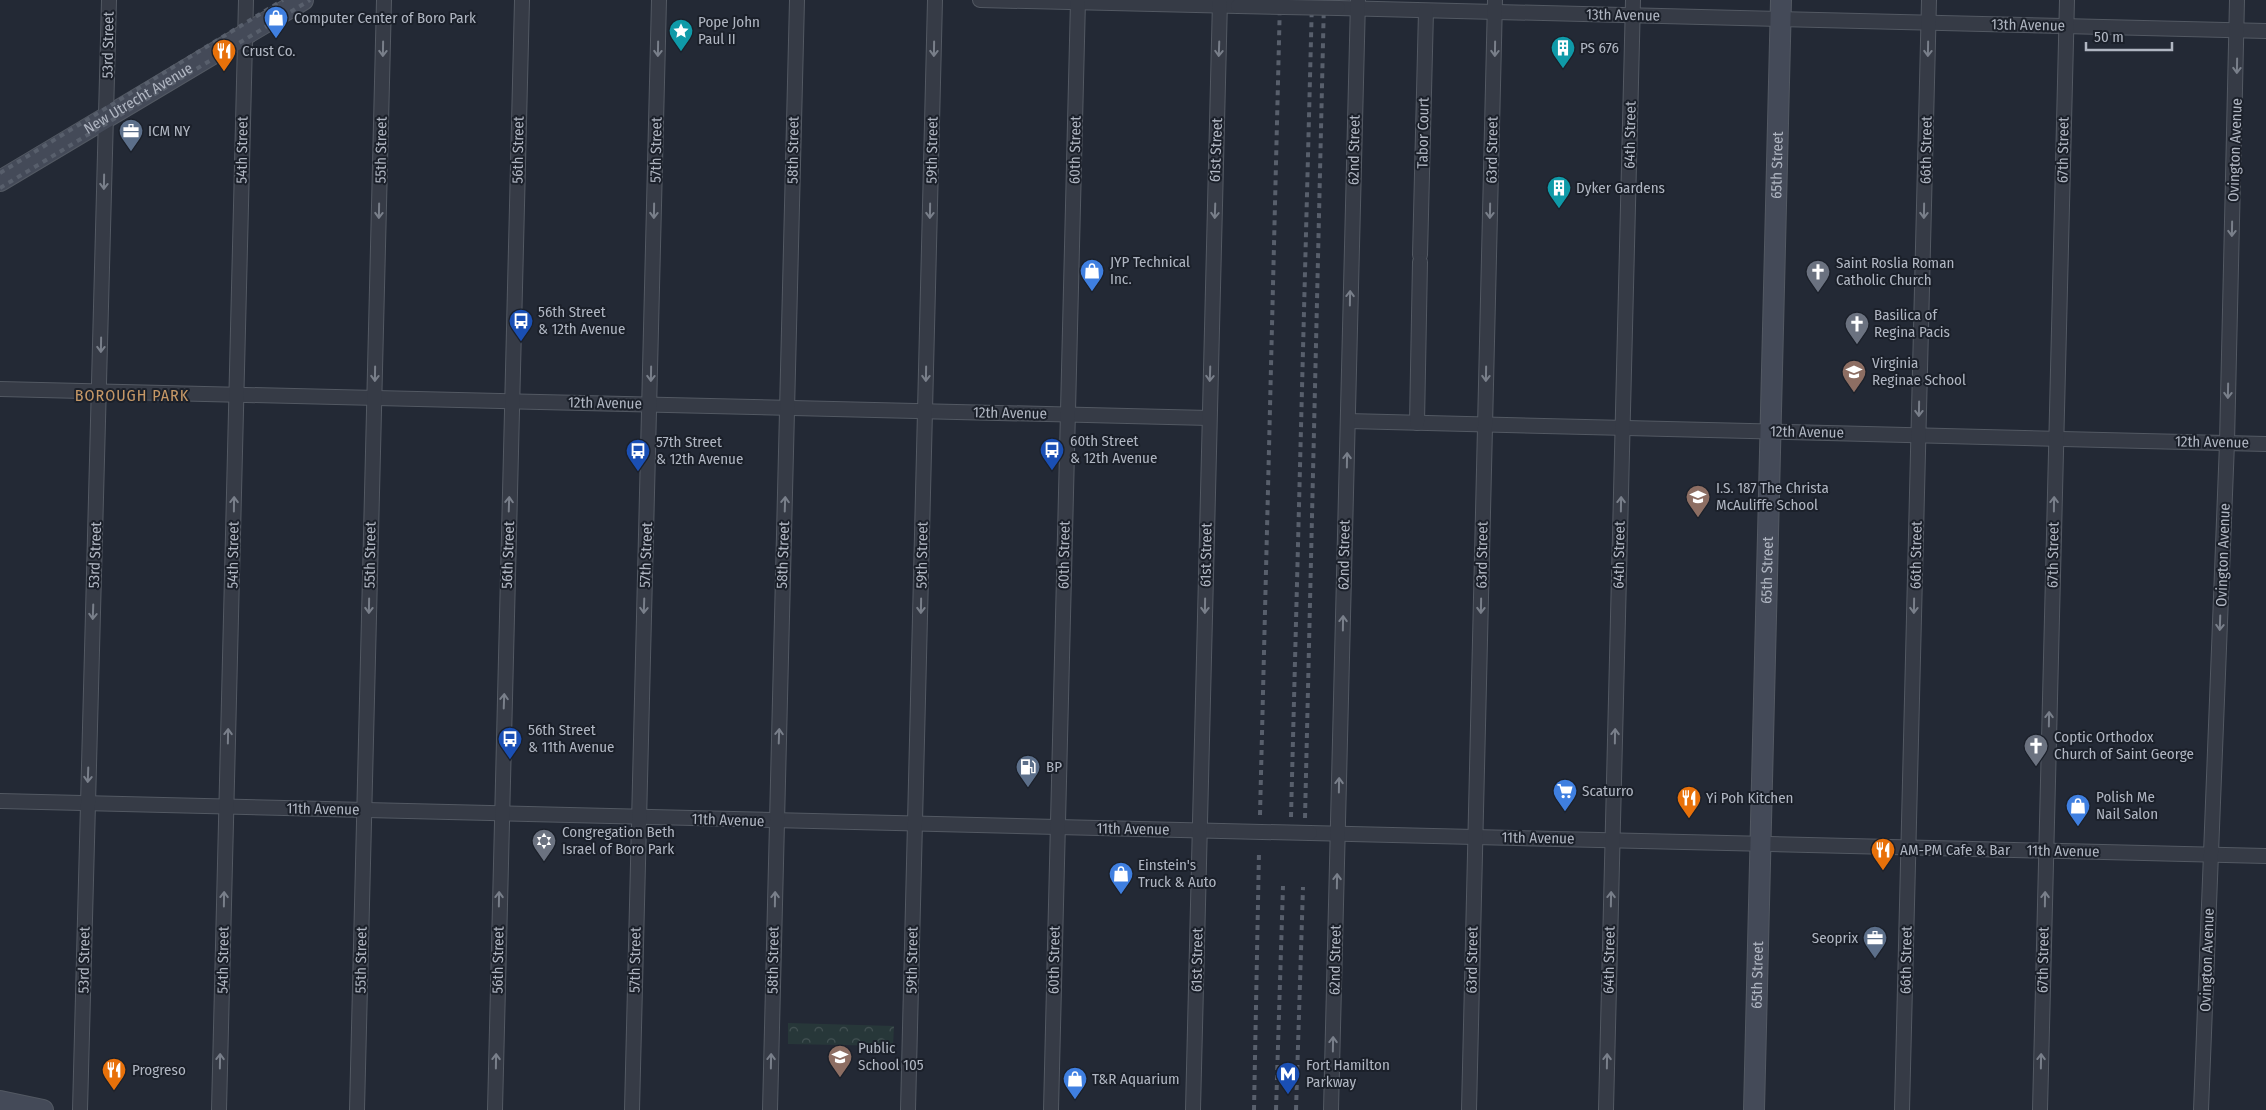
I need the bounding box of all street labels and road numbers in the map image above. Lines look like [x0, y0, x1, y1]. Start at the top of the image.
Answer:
street label: 13th Avenue [1586, 5, 1660, 25]
street label: 53rd Street [98, 11, 118, 79]
street label: 13th Avenue [1991, 15, 2065, 35]
street label: New Utrecht Avenue [80, 59, 196, 138]
street label: Tabor Court [1413, 97, 1433, 169]
street label: Ovington Avenue [2224, 98, 2246, 202]
street label: 64th Street [1620, 101, 1640, 169]
street label: 62nd Street [1344, 115, 1364, 185]
street label: 54th Street [232, 116, 252, 184]
street label: 55th Street [371, 116, 391, 184]
street label: 56th Street [508, 116, 528, 184]
street label: 58th Street [783, 116, 803, 184]
street label: 59th Street [922, 116, 942, 184]
street label: 60th Street [1065, 116, 1085, 184]
street label: 63rd Street [1482, 116, 1502, 184]
street label: 66th Street [1916, 116, 1936, 184]
street label: 57th Street [646, 117, 666, 183]
street label: 61st Street [1206, 117, 1226, 182]
street label: 67th Street [2053, 117, 2073, 183]
street label: 65th Street [1767, 131, 1787, 199]
street label: 12th Avenue [568, 393, 642, 413]
street label: 12th Avenue [973, 403, 1047, 423]
street label: 12th Avenue [1770, 422, 1844, 442]
street label: 12th Avenue [2175, 432, 2249, 452]
street label: Ovington Avenue [2212, 503, 2234, 607]
street label: 62nd Street [1334, 520, 1354, 590]
street label: 53rd Street [85, 521, 105, 589]
street label: 54th Street [223, 521, 243, 589]
street label: 55th Street [360, 521, 380, 589]
street label: 56th Street [498, 521, 518, 589]
street label: 58th Street [773, 521, 793, 589]
street label: 59th Street [912, 521, 932, 589]
street label: 60th Street [1054, 521, 1074, 589]
street label: 63rd Street [1472, 521, 1492, 589]
street label: 64th Street [1609, 521, 1629, 589]
street label: 66th Street [1906, 521, 1926, 589]
street label: 57th Street [636, 522, 656, 588]
street label: 67th Street [2043, 522, 2063, 588]
street label: 61st Street [1196, 523, 1216, 587]
street label: 65th Street [1757, 536, 1777, 604]
street label: 11th Avenue [286, 799, 360, 819]
street label: 11th Avenue [691, 810, 765, 830]
street label: 11th Avenue [1096, 819, 1170, 839]
street label: 11th Avenue [1501, 828, 1575, 848]
street label: 11th Avenue [2026, 841, 2100, 861]
street label: Ovington Avenue [2196, 908, 2218, 1012]
street label: 62nd Street [1325, 925, 1345, 995]
street label: 53rd Street [74, 926, 94, 994]
street label: 54th Street [213, 926, 233, 994]
street label: 55th Street [351, 926, 371, 994]
street label: 56th Street [488, 926, 508, 994]
street label: 58th Street [763, 926, 783, 994]
street label: 59th Street [902, 926, 922, 994]
street label: 60th Street [1044, 926, 1064, 994]
street label: 63rd Street [1462, 926, 1482, 994]
street label: 64th Street [1599, 926, 1619, 994]
street label: 66th Street [1896, 926, 1916, 994]
street label: 57th Street [625, 927, 645, 993]
street label: 67th Street [2033, 927, 2053, 993]
street label: 61st Street [1187, 928, 1207, 992]
street label: 65th Street [1747, 941, 1767, 1009]

